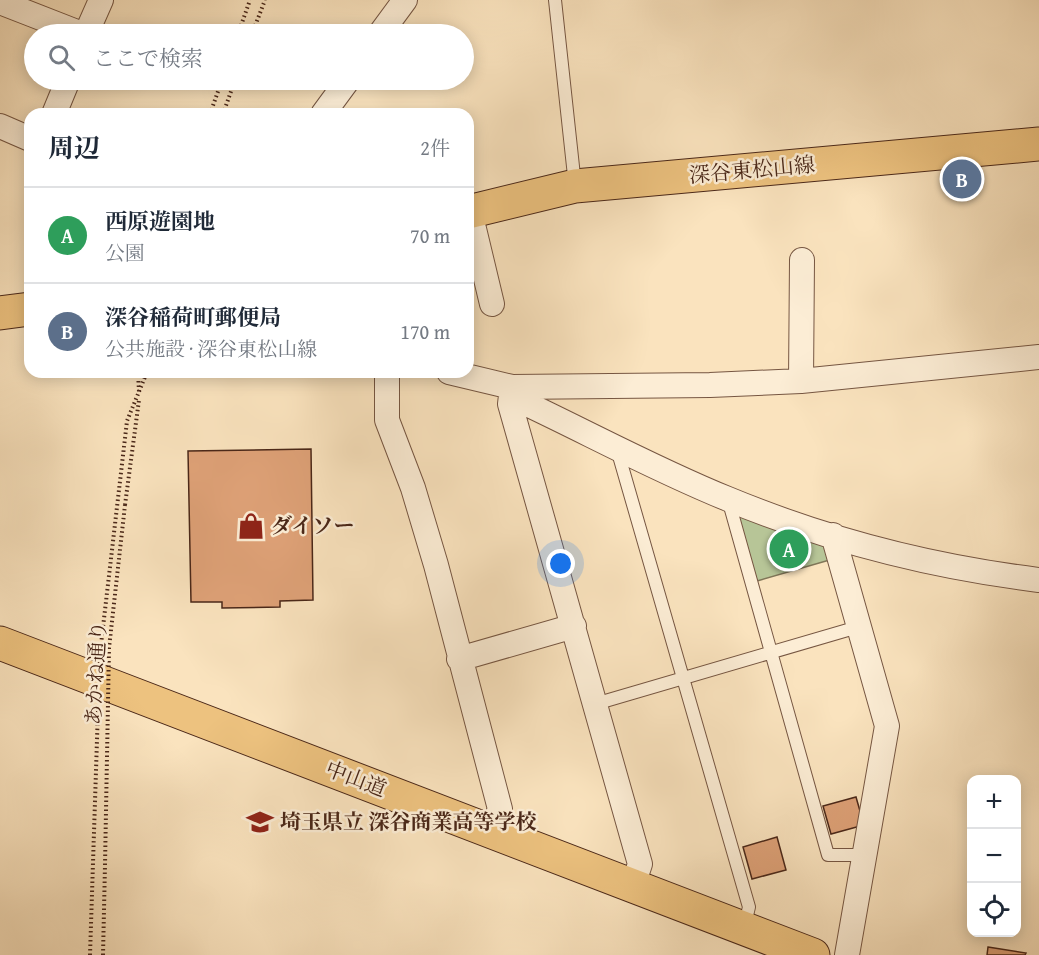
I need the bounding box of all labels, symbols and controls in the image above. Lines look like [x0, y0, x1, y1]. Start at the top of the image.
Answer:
search box [24, 24, 474, 90]
icon: search [45, 41, 78, 74]
text: ここで検索 [93, 42, 203, 74]
text: 周辺 [48, 128, 100, 167]
text: 2件 [420, 133, 450, 162]
street label: 深谷東松山線 [688, 149, 816, 190]
pin: B [942, 156, 982, 201]
text: 西原遊園地 [105, 205, 215, 237]
text: A [61, 221, 74, 250]
text: 70 m [410, 221, 450, 250]
text: 公園 [105, 238, 145, 267]
text: 深谷稲荷町郵便局 [105, 301, 281, 333]
text: B [61, 317, 74, 346]
text: 170 m [400, 317, 450, 346]
text: 公共施設 · 深谷東松山線 [105, 334, 317, 363]
place label: ダイソー [271, 510, 355, 541]
shop icon: ダイソー [236, 511, 266, 541]
pin: A [770, 526, 808, 572]
your location [546, 549, 575, 578]
street label: あかね通り [77, 620, 114, 726]
street label: 中山道 [321, 753, 391, 804]
map controls [967, 775, 1021, 937]
button: + [967, 775, 1021, 829]
place label: 埼玉県立 深谷商業高等学校 [280, 806, 537, 837]
school or university icon: 埼玉県立 深谷商業高等学校 [245, 807, 275, 837]
button: − [967, 829, 1021, 883]
button: locate [967, 883, 1021, 937]

